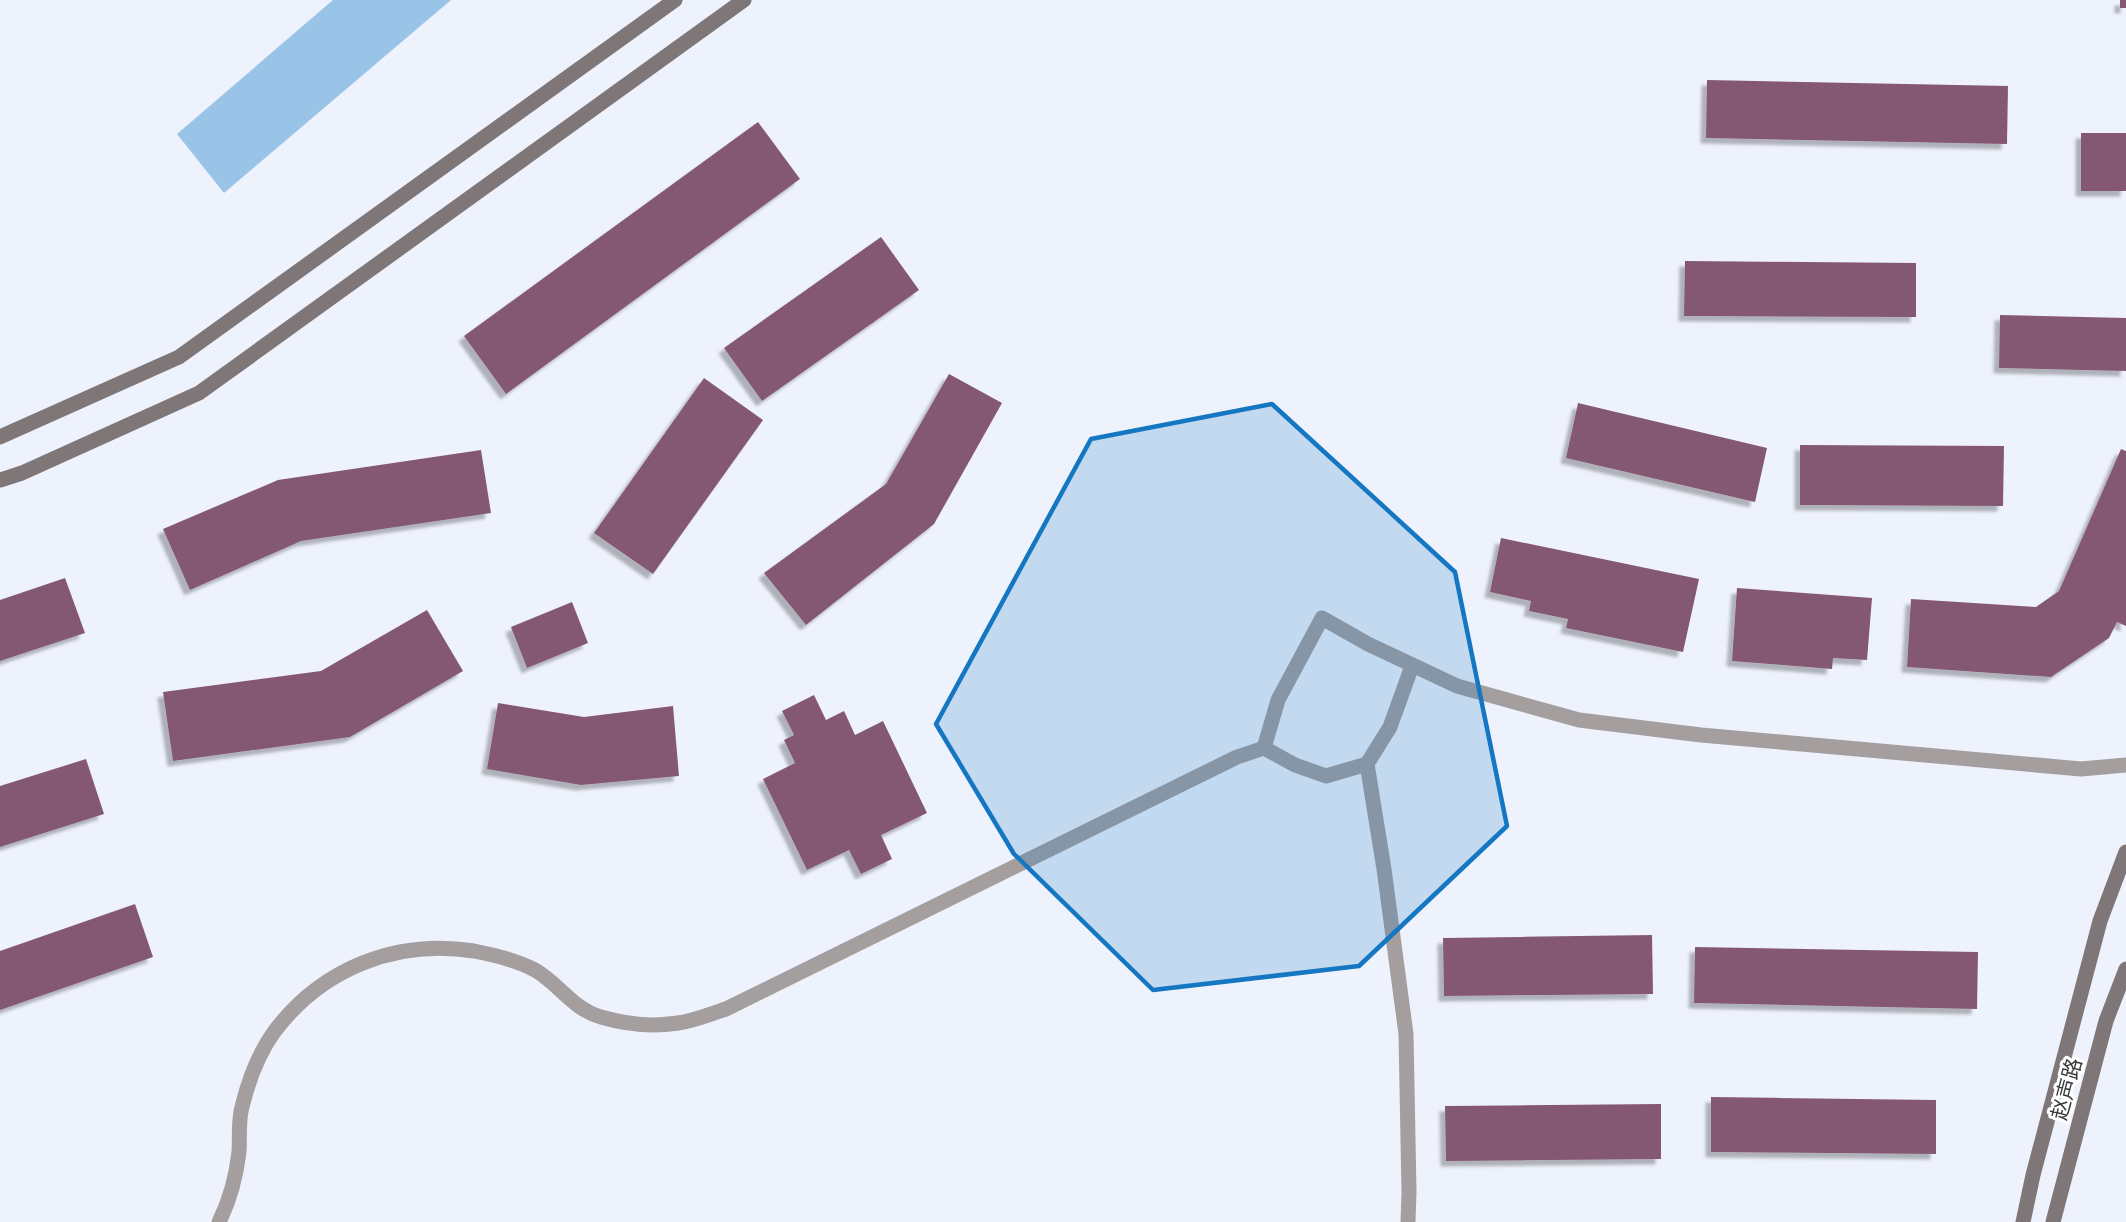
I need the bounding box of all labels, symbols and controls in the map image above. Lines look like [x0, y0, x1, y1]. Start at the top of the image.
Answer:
street label: 赵声路 [2044, 1055, 2088, 1123]

